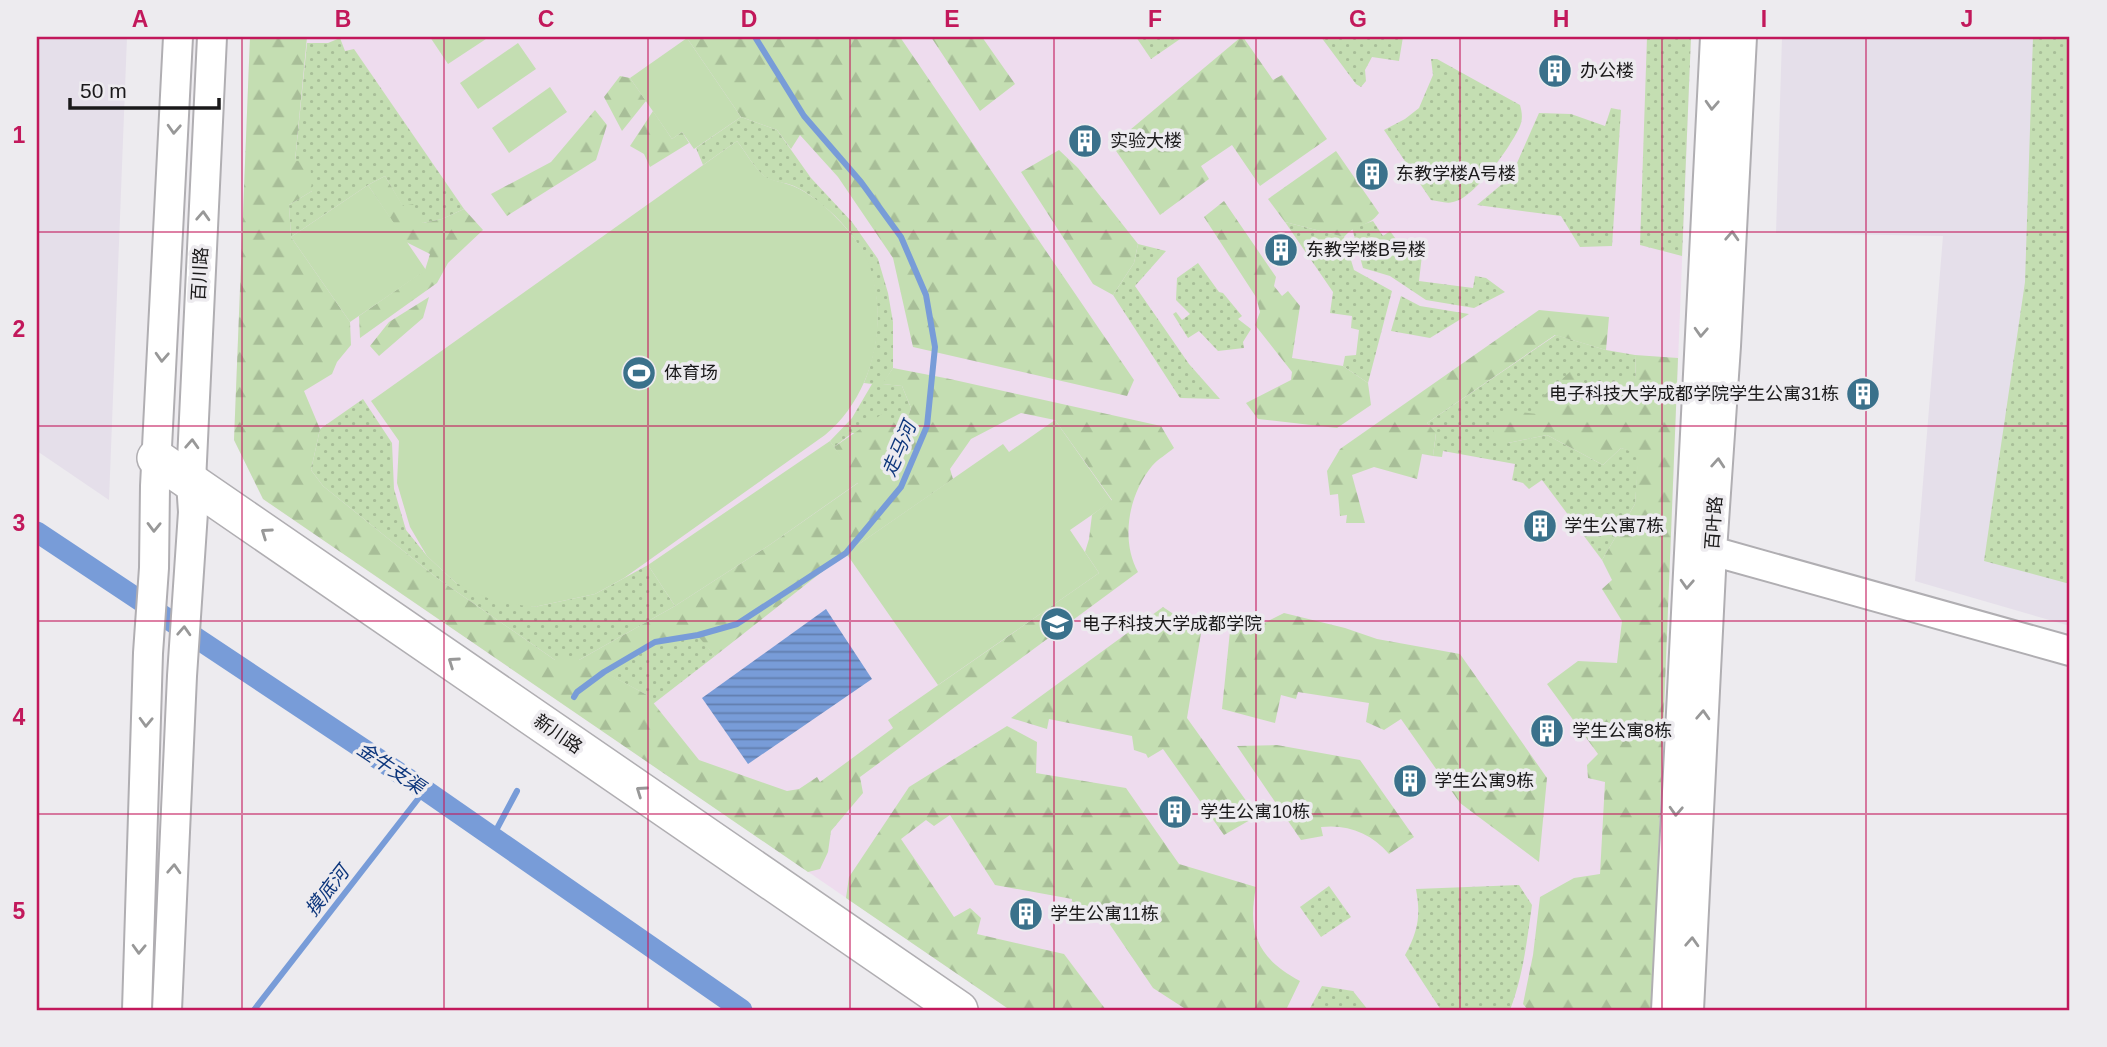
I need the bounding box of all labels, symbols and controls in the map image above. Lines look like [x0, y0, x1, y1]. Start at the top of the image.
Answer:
text: A [132, 6, 148, 32]
text: B [335, 6, 351, 32]
text: C [538, 6, 554, 32]
text: D [741, 6, 757, 32]
text: E [944, 6, 960, 32]
text: F [1148, 6, 1162, 32]
text: G [1349, 6, 1367, 32]
text: H [1553, 6, 1569, 32]
text: I [1761, 6, 1767, 32]
text: J [1961, 6, 1973, 32]
building icon: 办公楼 [1536, 52, 1574, 90]
place label: 办公楼 [1580, 61, 1634, 81]
scale bar [70, 66, 219, 110]
text: 50 m [80, 79, 127, 102]
one-way arrow [1704, 100, 1719, 111]
text: 1 [13, 122, 26, 148]
building icon: 实验大楼 [1066, 122, 1104, 160]
one-way arrow [166, 124, 181, 135]
place label: 实验大楼 [1110, 131, 1182, 151]
building icon: 东教学楼A号楼 [1353, 155, 1391, 193]
place label: 东教学楼A号楼 [1396, 164, 1516, 184]
one-way arrow [196, 211, 211, 222]
one-way arrow [1724, 230, 1739, 241]
building icon: 东教学楼B号楼 [1262, 231, 1300, 269]
place label: 东教学楼B号楼 [1306, 240, 1426, 260]
street label: 百川路 [189, 247, 211, 301]
text: 2 [13, 316, 25, 342]
one-way arrow [1693, 327, 1708, 338]
one-way arrow [154, 351, 169, 362]
sports icon: 体育场 [620, 354, 658, 392]
place label: 体育场 [664, 363, 718, 383]
building icon: 电子科技大学成都学院学生公寓31栋 [1844, 375, 1882, 413]
place label: 电子科技大学成都学院学生公寓31栋 [1549, 384, 1839, 404]
water label: 走马河 [878, 415, 921, 479]
one-way arrow [185, 438, 200, 449]
one-way arrow [1710, 458, 1725, 469]
street label: 百叶路 [1702, 495, 1726, 551]
building icon: 学生公寓7栋 [1521, 507, 1559, 545]
text: 3 [13, 510, 25, 536]
place label: 学生公寓7栋 [1564, 516, 1664, 536]
one-way arrow [146, 522, 162, 532]
one-way arrow [261, 529, 274, 541]
one-way arrow [1680, 579, 1695, 590]
school or university icon: 电子科技大学成都学院 [1038, 605, 1076, 643]
place label: 电子科技大学成都学院 [1082, 614, 1262, 634]
one-way arrow [177, 625, 192, 636]
one-way arrow [448, 658, 461, 670]
text: 4 [13, 704, 26, 730]
one-way arrow [1696, 709, 1711, 720]
street label: 新川路 [530, 710, 586, 758]
building icon: 学生公寓8栋 [1528, 712, 1566, 750]
one-way arrow [138, 717, 154, 727]
place label: 学生公寓8栋 [1572, 721, 1672, 741]
water label: 金牛支渠 [354, 738, 431, 800]
building icon: 学生公寓9栋 [1391, 762, 1429, 800]
place label: 学生公寓9栋 [1434, 771, 1534, 791]
one-way arrow [635, 786, 648, 799]
building icon: 学生公寓10栋 [1156, 793, 1194, 831]
place label: 学生公寓10栋 [1200, 802, 1310, 822]
one-way arrow [1669, 806, 1684, 817]
water label: 摸底河 [301, 859, 355, 920]
one-way arrow [166, 863, 181, 874]
building icon: 学生公寓11栋 [1007, 895, 1045, 933]
text: 5 [13, 898, 26, 924]
place label: 学生公寓11栋 [1050, 904, 1159, 924]
one-way arrow [1684, 936, 1699, 947]
one-way arrow [131, 944, 147, 955]

